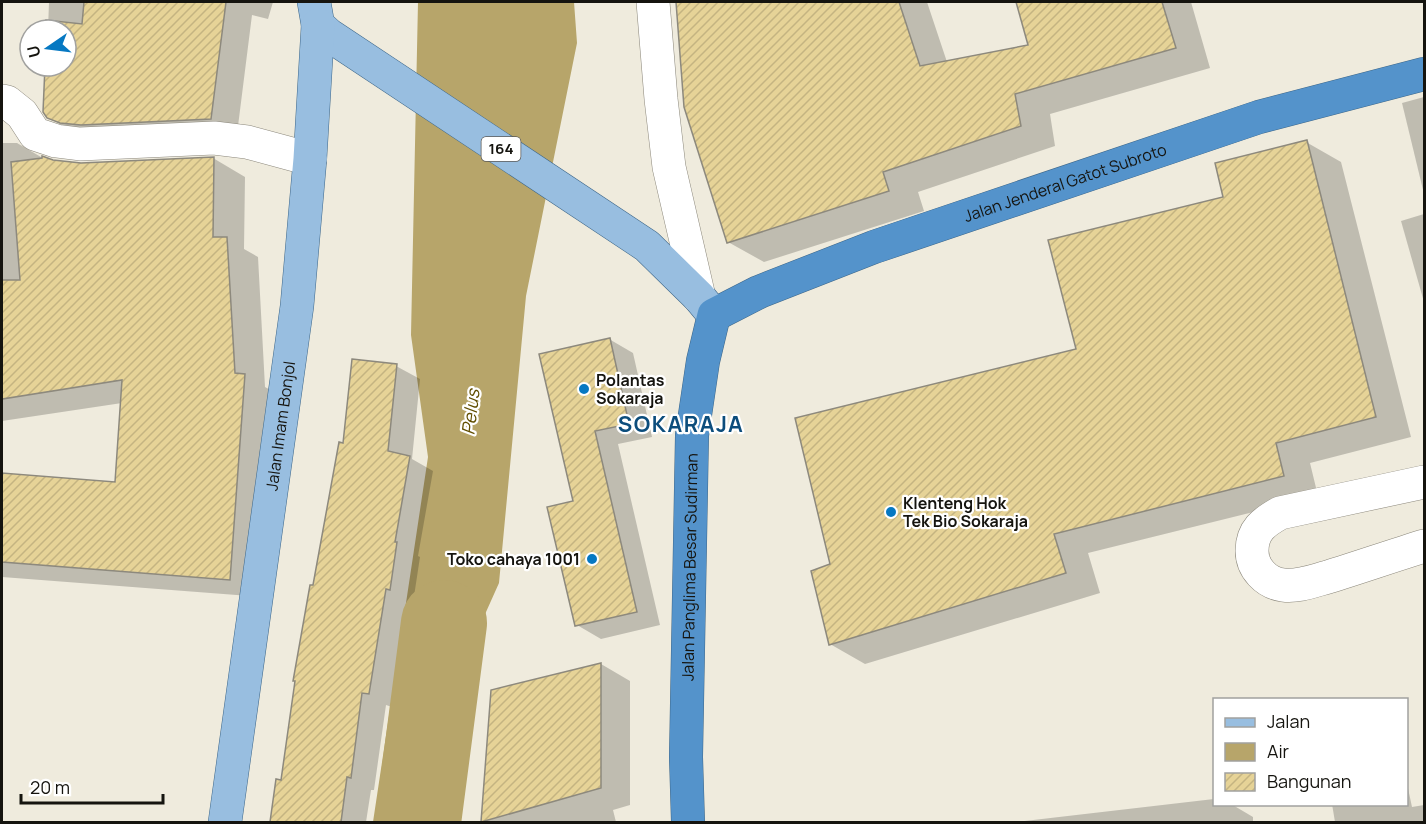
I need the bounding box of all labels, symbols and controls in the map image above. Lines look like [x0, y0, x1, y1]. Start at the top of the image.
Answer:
north arrow [18, 18, 78, 78]
text: U [21, 43, 46, 60]
road number: 164 [482, 137, 520, 161]
street label: Jalan Jenderal Gatot Subroto [961, 138, 1169, 227]
street label: Jalan Imam Bonjol [260, 360, 300, 492]
place label: Polantas Sokaraja [596, 369, 665, 409]
marker: Polantas Sokaraja [577, 382, 591, 396]
water label: Pelus [455, 386, 485, 436]
district label: SOKARAJA [618, 409, 744, 439]
street label: Jalan Panglima Besar Sudirman [676, 453, 703, 681]
place label: Klenteng Hok Tek Bio Sokaraja [903, 492, 1028, 532]
marker: Klenteng Hok Tek Bio Sokaraja [884, 505, 898, 519]
place label: Toko cahaya 1001 [447, 548, 580, 570]
marker: Toko cahaya 1001 [585, 552, 599, 566]
legend [1213, 698, 1408, 806]
text: Jalan [1267, 709, 1310, 733]
text: Air [1267, 739, 1290, 763]
scale bar [21, 767, 164, 805]
text: Bangunan [1267, 769, 1351, 793]
text: 20 m [30, 775, 70, 799]

